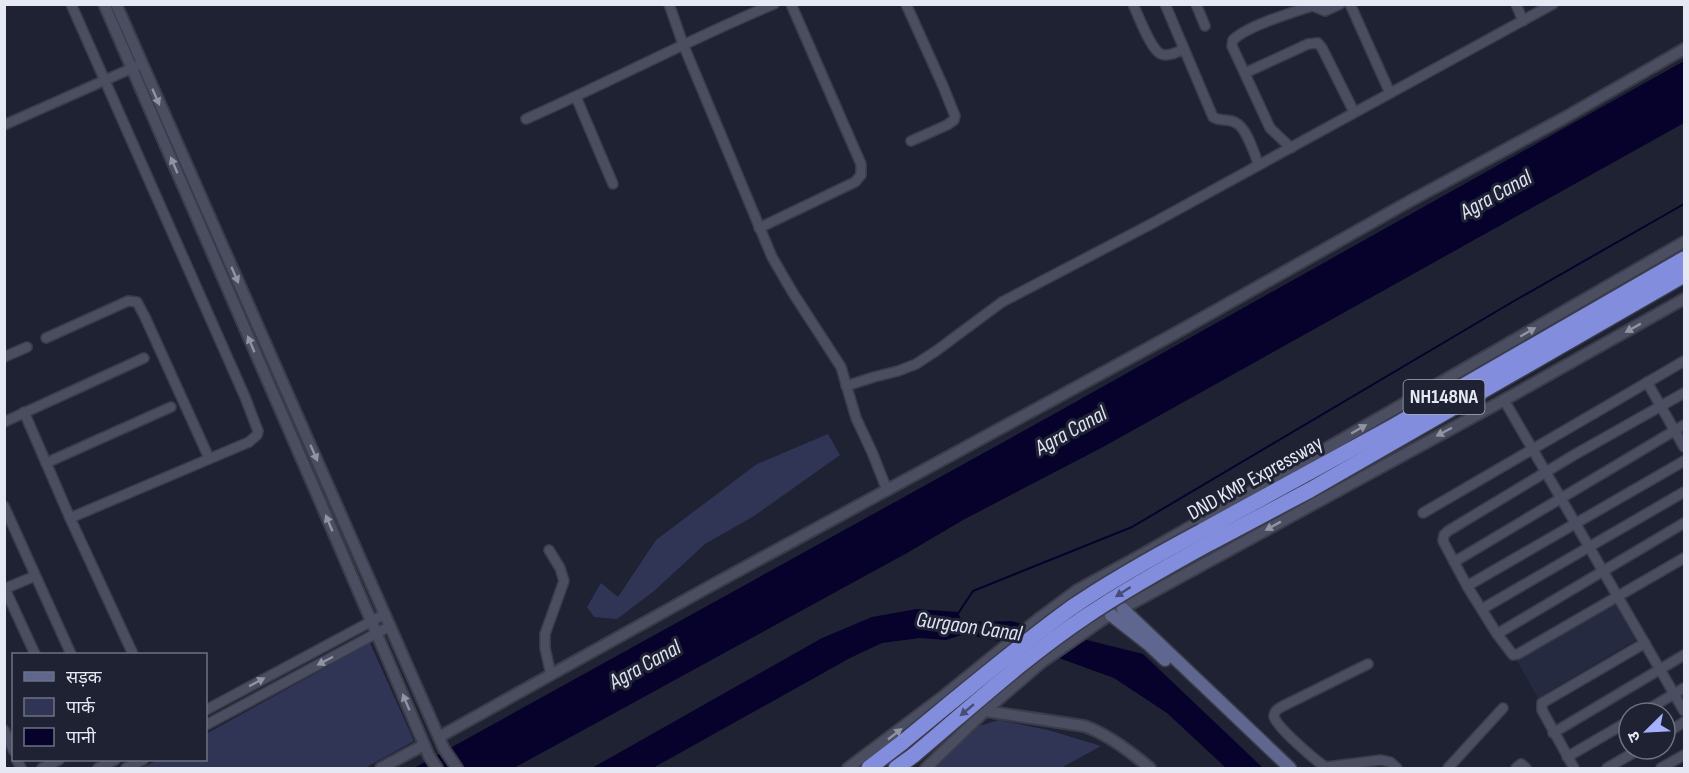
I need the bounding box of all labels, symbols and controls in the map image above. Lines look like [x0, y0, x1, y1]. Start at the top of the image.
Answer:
one-way arrow [151, 88, 161, 106]
one-way arrow [169, 156, 178, 174]
water label: Agra Canal [1455, 164, 1537, 226]
one-way arrow [231, 266, 240, 284]
one-way arrow [1625, 323, 1642, 333]
one-way arrow [1520, 327, 1537, 337]
one-way arrow [246, 335, 255, 353]
road number: NH148NA [1404, 380, 1484, 414]
water label: Agra Canal [1030, 400, 1112, 462]
one-way arrow [1351, 424, 1368, 434]
one-way arrow [1435, 427, 1452, 437]
street label: DND KMP Expressway [1183, 431, 1327, 525]
one-way arrow [310, 444, 319, 462]
one-way arrow [325, 514, 334, 531]
one-way arrow [1264, 521, 1281, 531]
one-way arrow [1115, 587, 1131, 598]
water label: Gurgaon Canal [914, 606, 1025, 648]
water label: Agra Canal [604, 634, 686, 696]
legend [12, 653, 207, 761]
one-way arrow [316, 656, 333, 666]
text: सड़क [66, 667, 103, 688]
one-way arrow [249, 677, 266, 687]
one-way arrow [401, 693, 410, 711]
text: पार्क [66, 696, 96, 718]
north arrow [1617, 701, 1677, 761]
one-way arrow [959, 703, 975, 716]
text: पानी [66, 727, 96, 748]
one-way arrow [888, 728, 903, 740]
text: उ [1624, 728, 1645, 745]

